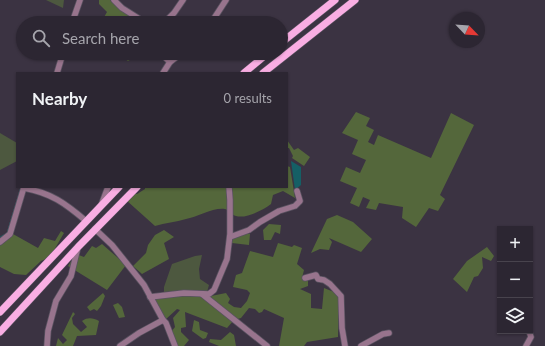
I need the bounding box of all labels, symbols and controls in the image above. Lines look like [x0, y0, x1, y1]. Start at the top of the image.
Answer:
north arrow [449, 12, 485, 48]
search box [16, 16, 288, 60]
icon: search [30, 27, 52, 49]
text: Search here [62, 29, 139, 47]
text: Nearby [32, 88, 87, 109]
text: 0 results [224, 90, 272, 106]
map controls [497, 226, 533, 334]
button: + [497, 226, 533, 262]
button: − [497, 262, 533, 298]
button: layers [497, 298, 533, 334]

